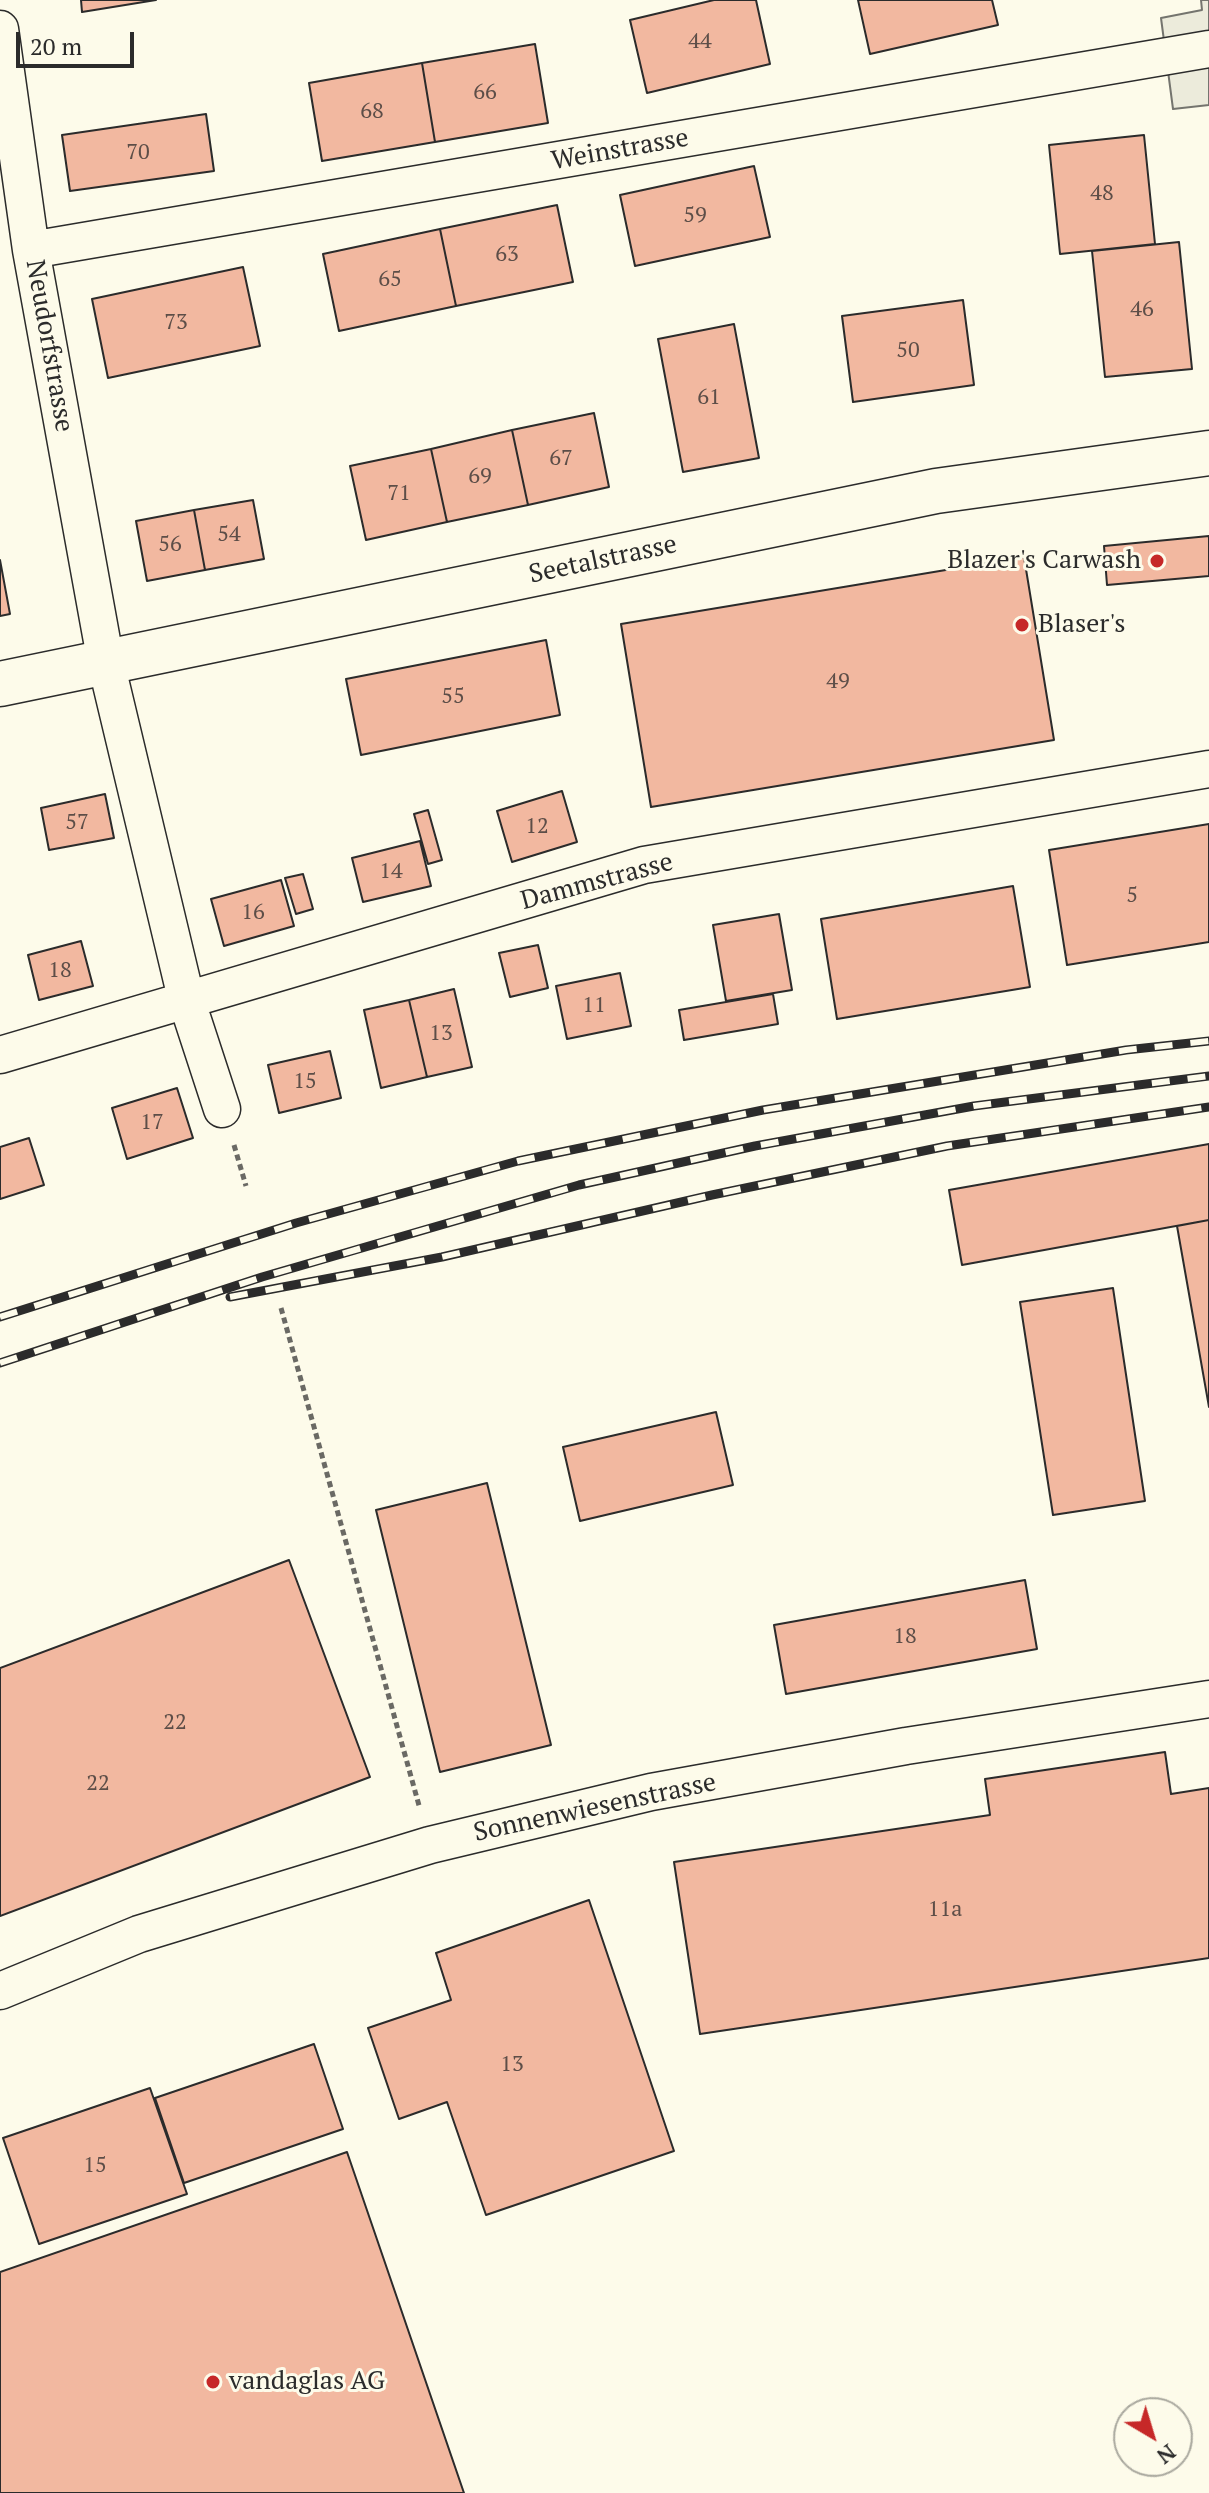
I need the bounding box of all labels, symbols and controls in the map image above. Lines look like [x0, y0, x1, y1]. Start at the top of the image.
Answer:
scale bar [20, 16, 138, 66]
house number: 44 [688, 29, 712, 55]
text: 20 m [30, 30, 82, 62]
house number: 66 [473, 80, 497, 106]
house number: 68 [360, 99, 384, 125]
street label: Weinstrasse [549, 123, 691, 177]
house number: 70 [126, 140, 150, 166]
house number: 48 [1090, 181, 1114, 207]
house number: 59 [683, 203, 707, 229]
house number: 63 [495, 242, 519, 268]
street label: Neudorfstrasse [19, 257, 79, 435]
house number: 65 [378, 267, 402, 293]
house number: 46 [1130, 297, 1154, 323]
house number: 73 [164, 310, 188, 336]
house number: 50 [896, 338, 920, 364]
house number: 61 [697, 385, 721, 411]
house number: 67 [549, 446, 573, 472]
house number: 69 [468, 464, 492, 490]
house number: 71 [387, 481, 411, 507]
house number: 54 [217, 522, 241, 548]
street label: Seetalstrasse [526, 529, 680, 591]
house number: 56 [158, 532, 182, 558]
place label: Blazer's Carwash [947, 545, 1141, 577]
marker: Blazer's Carwash [1148, 552, 1166, 570]
place label: Blaser's [1038, 609, 1126, 641]
marker: Blaser's [1013, 616, 1031, 634]
house number: 49 [826, 669, 850, 695]
house number: 55 [441, 684, 465, 710]
house number: 57 [65, 810, 89, 836]
house number: 12 [525, 814, 549, 840]
street label: Dammstrasse [518, 847, 676, 917]
house number: 14 [379, 859, 403, 885]
house number: 5 [1126, 883, 1138, 909]
house number: 16 [241, 900, 265, 926]
house number: 18 [48, 958, 72, 984]
house number: 11 [582, 993, 606, 1019]
house number: 13 [429, 1021, 453, 1047]
house number: 15 [293, 1069, 317, 1095]
house number: 17 [140, 1110, 164, 1136]
house number: 18 [893, 1624, 917, 1650]
house number: 22 [163, 1710, 187, 1736]
street label: Sonnenwiesenstrasse [471, 1767, 719, 1849]
house number: 22 [86, 1771, 110, 1797]
house number: 11a [928, 1897, 962, 1923]
house number: 13 [500, 2052, 524, 2078]
house number: 15 [83, 2153, 107, 2179]
place label: vandaglas AG [229, 2366, 385, 2398]
marker: vandaglas AG [204, 2373, 222, 2391]
north arrow [1113, 2397, 1193, 2477]
text: N [1151, 2438, 1182, 2471]

